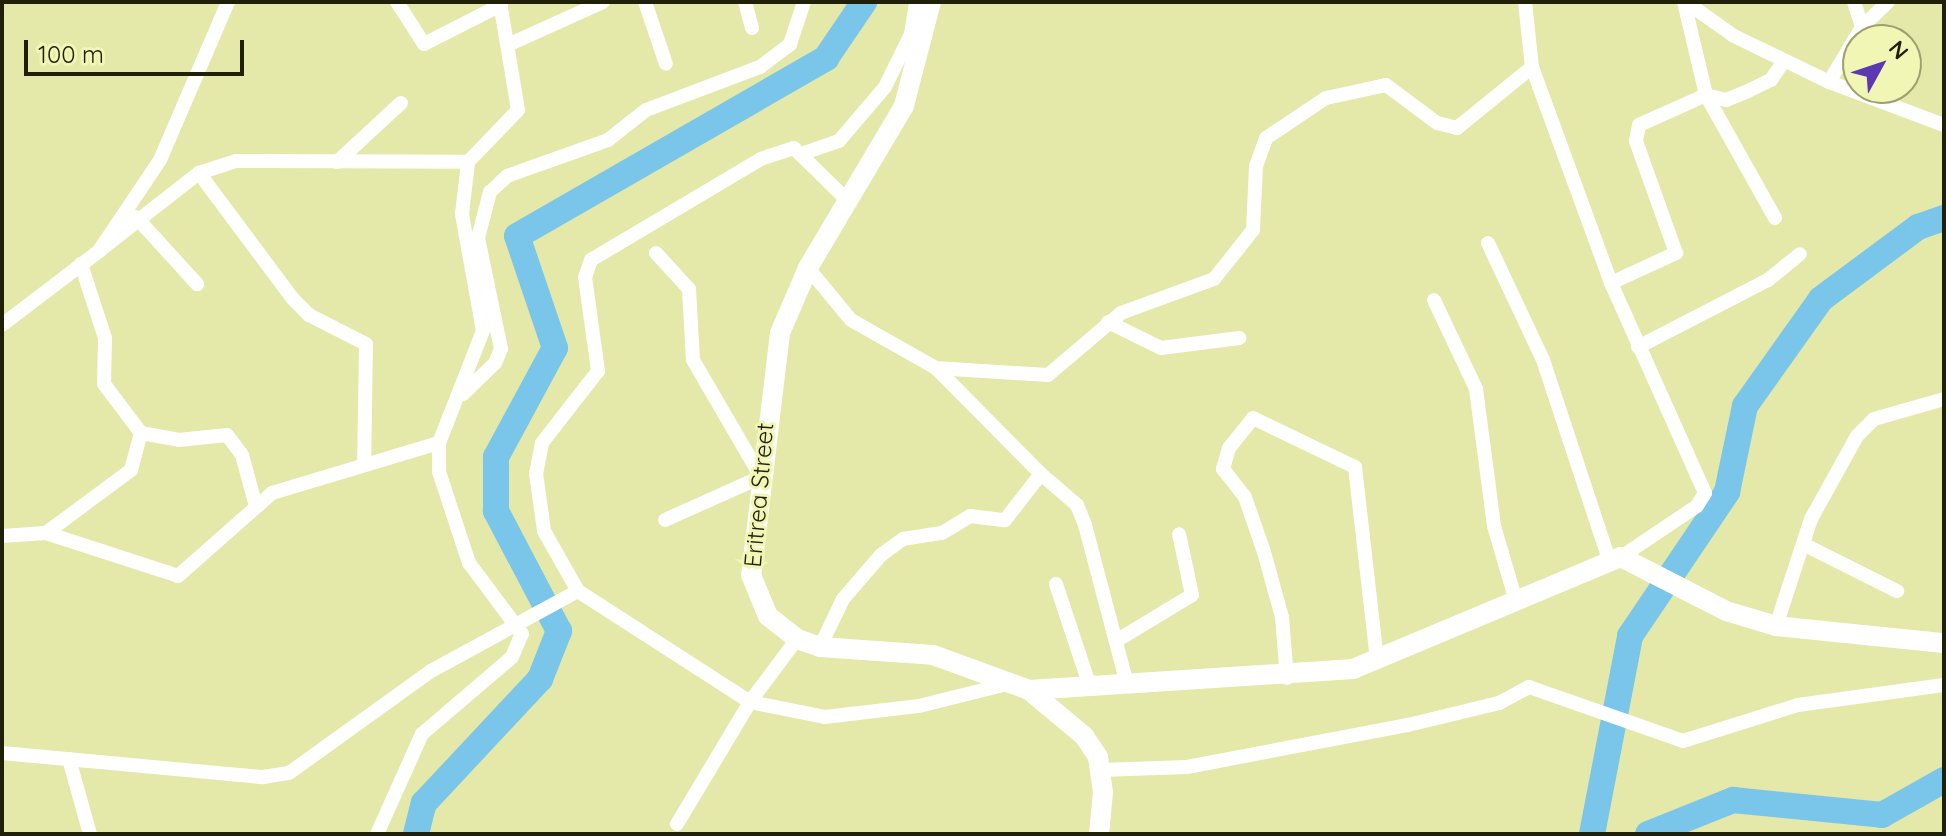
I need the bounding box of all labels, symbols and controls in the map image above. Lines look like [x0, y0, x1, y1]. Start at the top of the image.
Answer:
scale bar [28, 24, 248, 74]
north arrow [1842, 24, 1922, 104]
text: N [1883, 35, 1915, 65]
text: 100 m [38, 39, 104, 69]
street label: Eritrea Street [738, 421, 780, 569]

